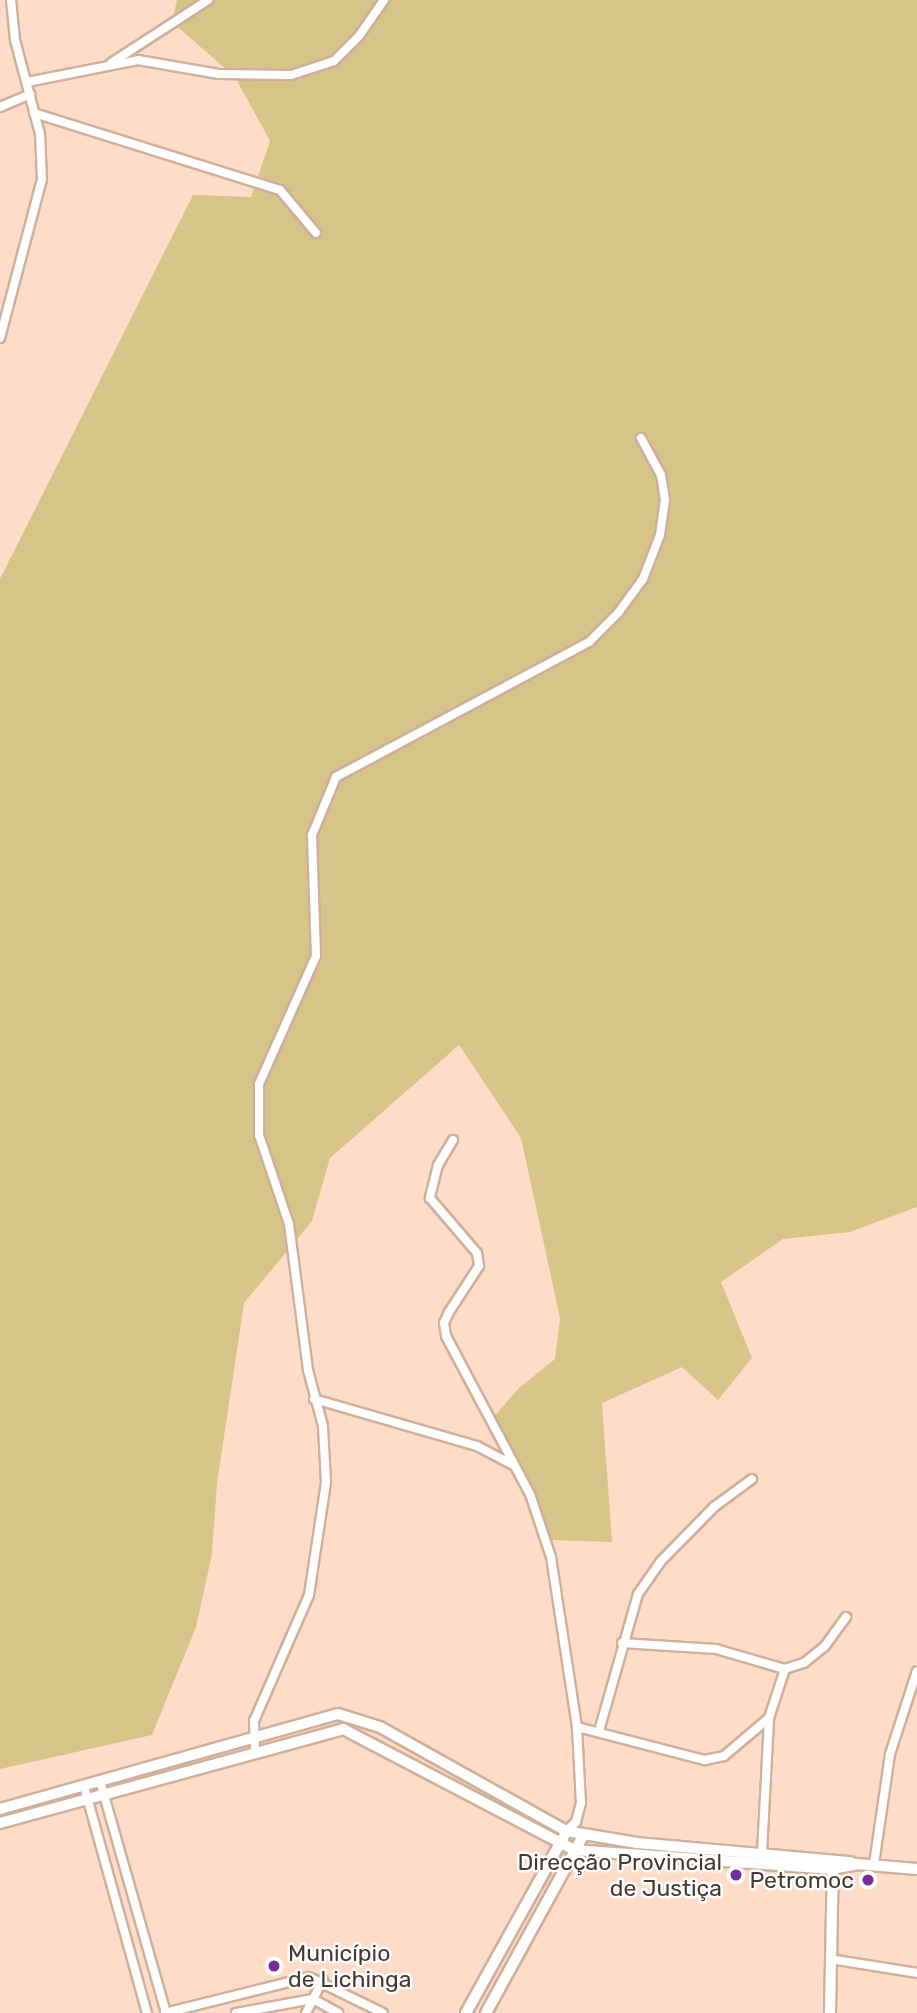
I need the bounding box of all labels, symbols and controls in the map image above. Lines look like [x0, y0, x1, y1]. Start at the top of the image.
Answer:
place label: Direcção Provincial de Justiça [517, 1848, 722, 1902]
place label: Petromoc [750, 1866, 854, 1894]
marker: Direcção Provincial de Justiça [728, 1867, 744, 1883]
marker: Petromoc [860, 1872, 876, 1888]
place label: Município de Lichinga [288, 1939, 411, 1993]
marker: Município de Lichinga [266, 1958, 282, 1974]

